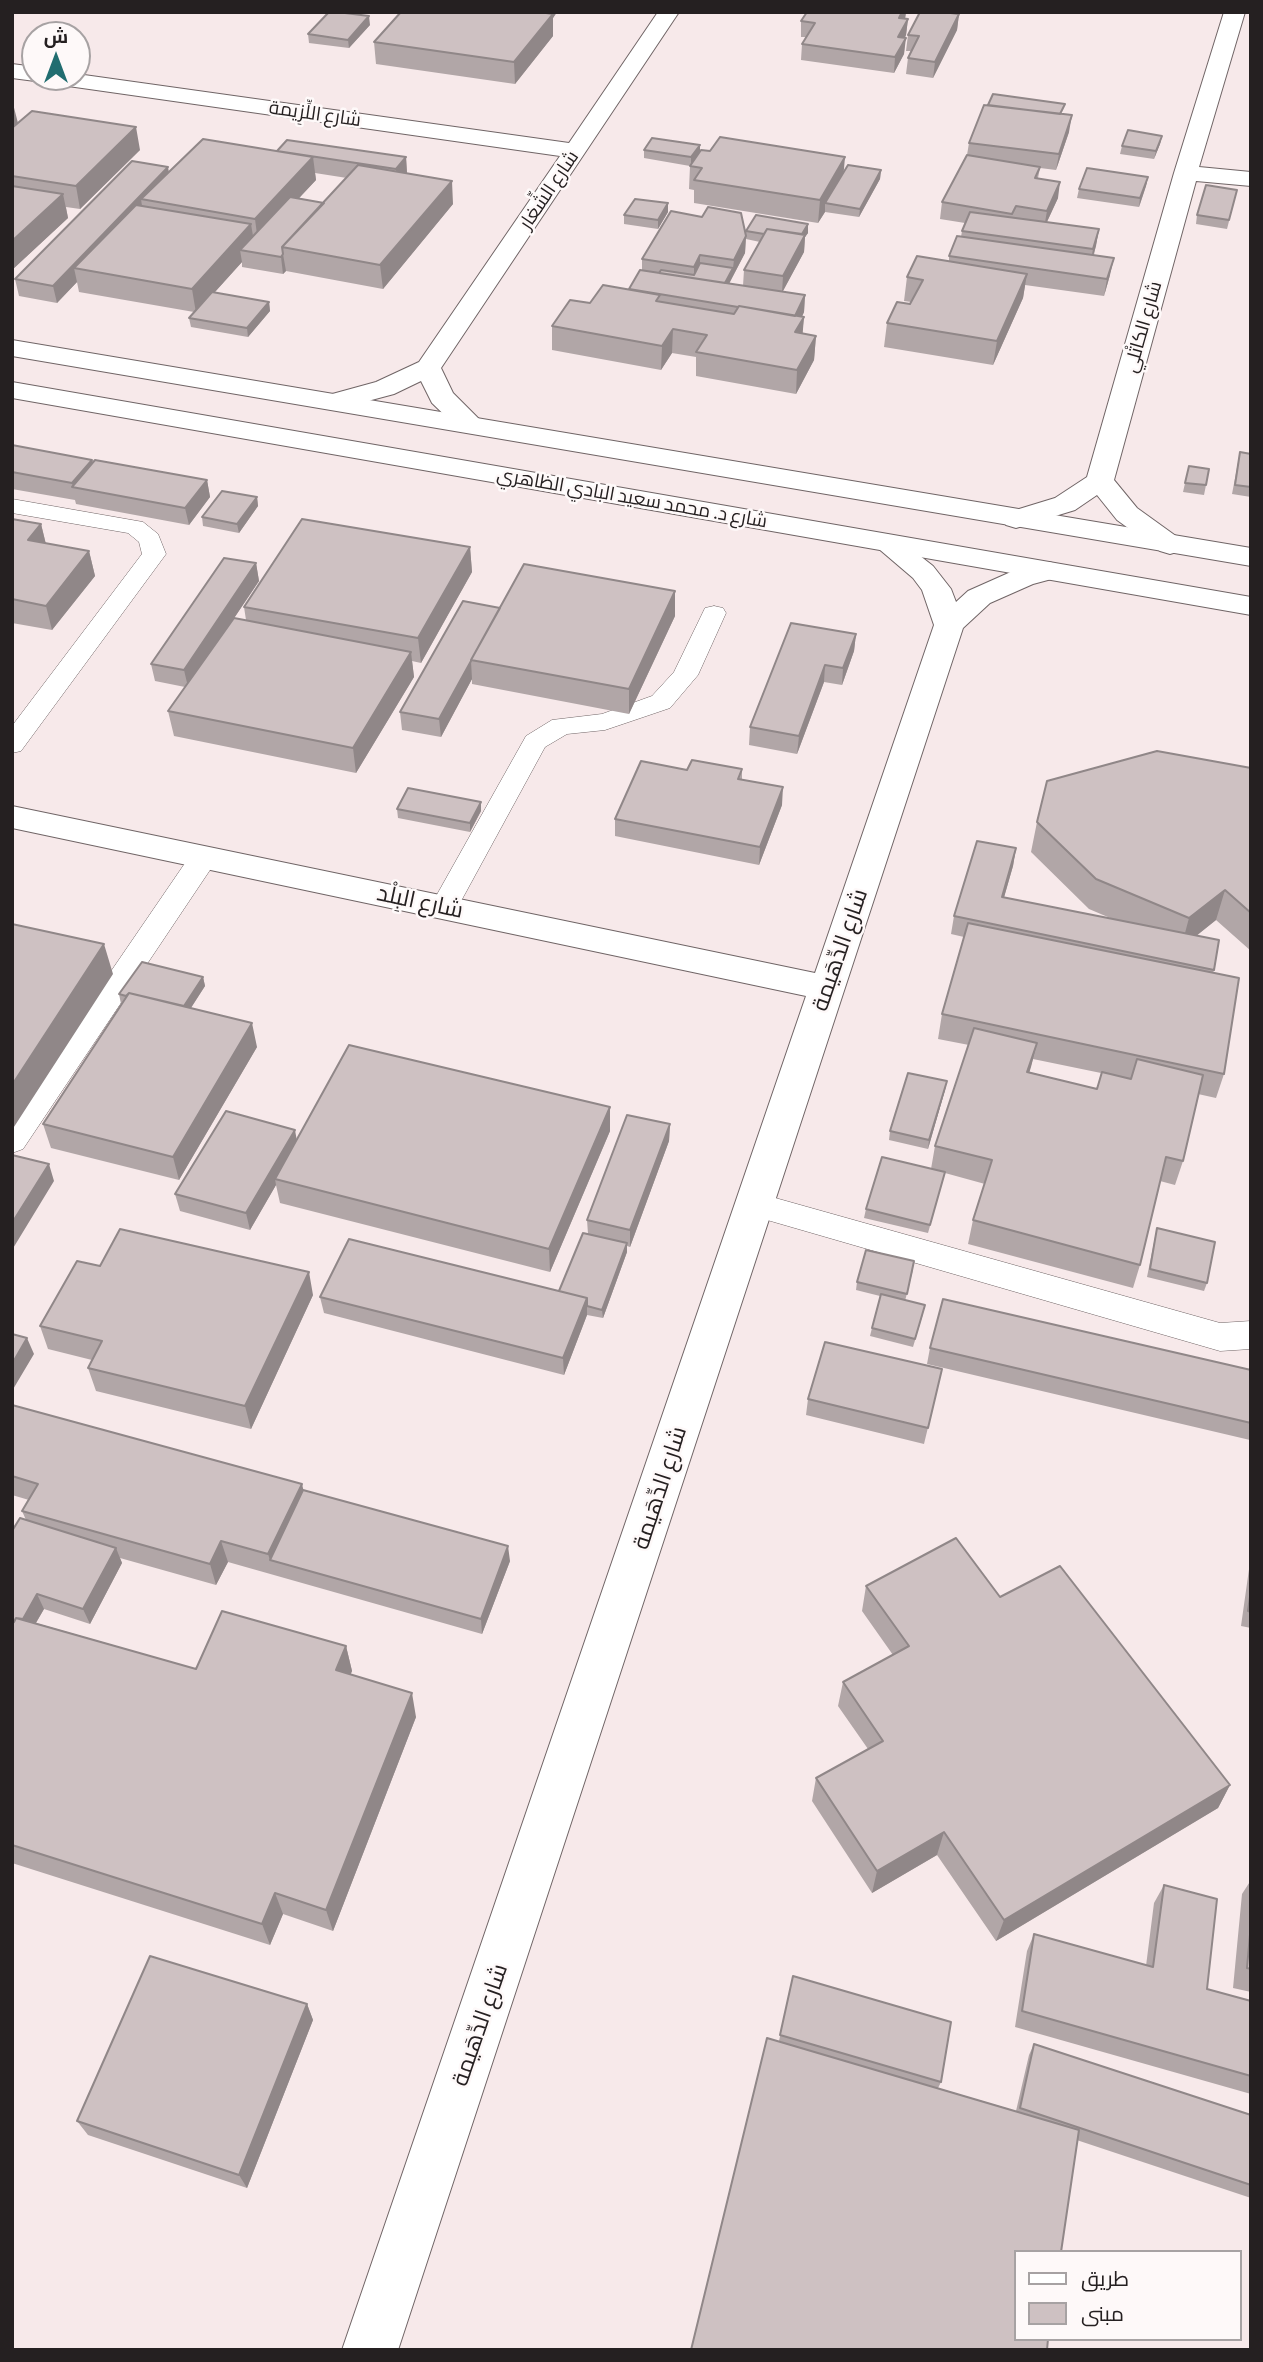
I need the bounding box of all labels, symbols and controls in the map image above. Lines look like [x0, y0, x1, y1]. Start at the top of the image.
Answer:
north arrow [21, 21, 91, 91]
text: ش [44, 26, 68, 47]
street label: شارع اللِّزِيمة [268, 96, 362, 132]
street label: شارع الشِّغار [514, 146, 584, 234]
street label: شارع الكاتْلي [1119, 279, 1167, 375]
street label: شارع د. محمد سعيد البادي الظاهري [495, 463, 769, 533]
street label: شارع البِلْد [374, 879, 466, 925]
street label: شارع الدِّهَيمة [806, 885, 874, 1015]
street label: شارع الدِّهَيمة [627, 1423, 693, 1553]
street label: شارع الدِّهَيمة [446, 1960, 514, 2090]
legend [1014, 2250, 1242, 2341]
text: طريق [1081, 2267, 1129, 2291]
text: مبنى [1081, 2302, 1124, 2326]

